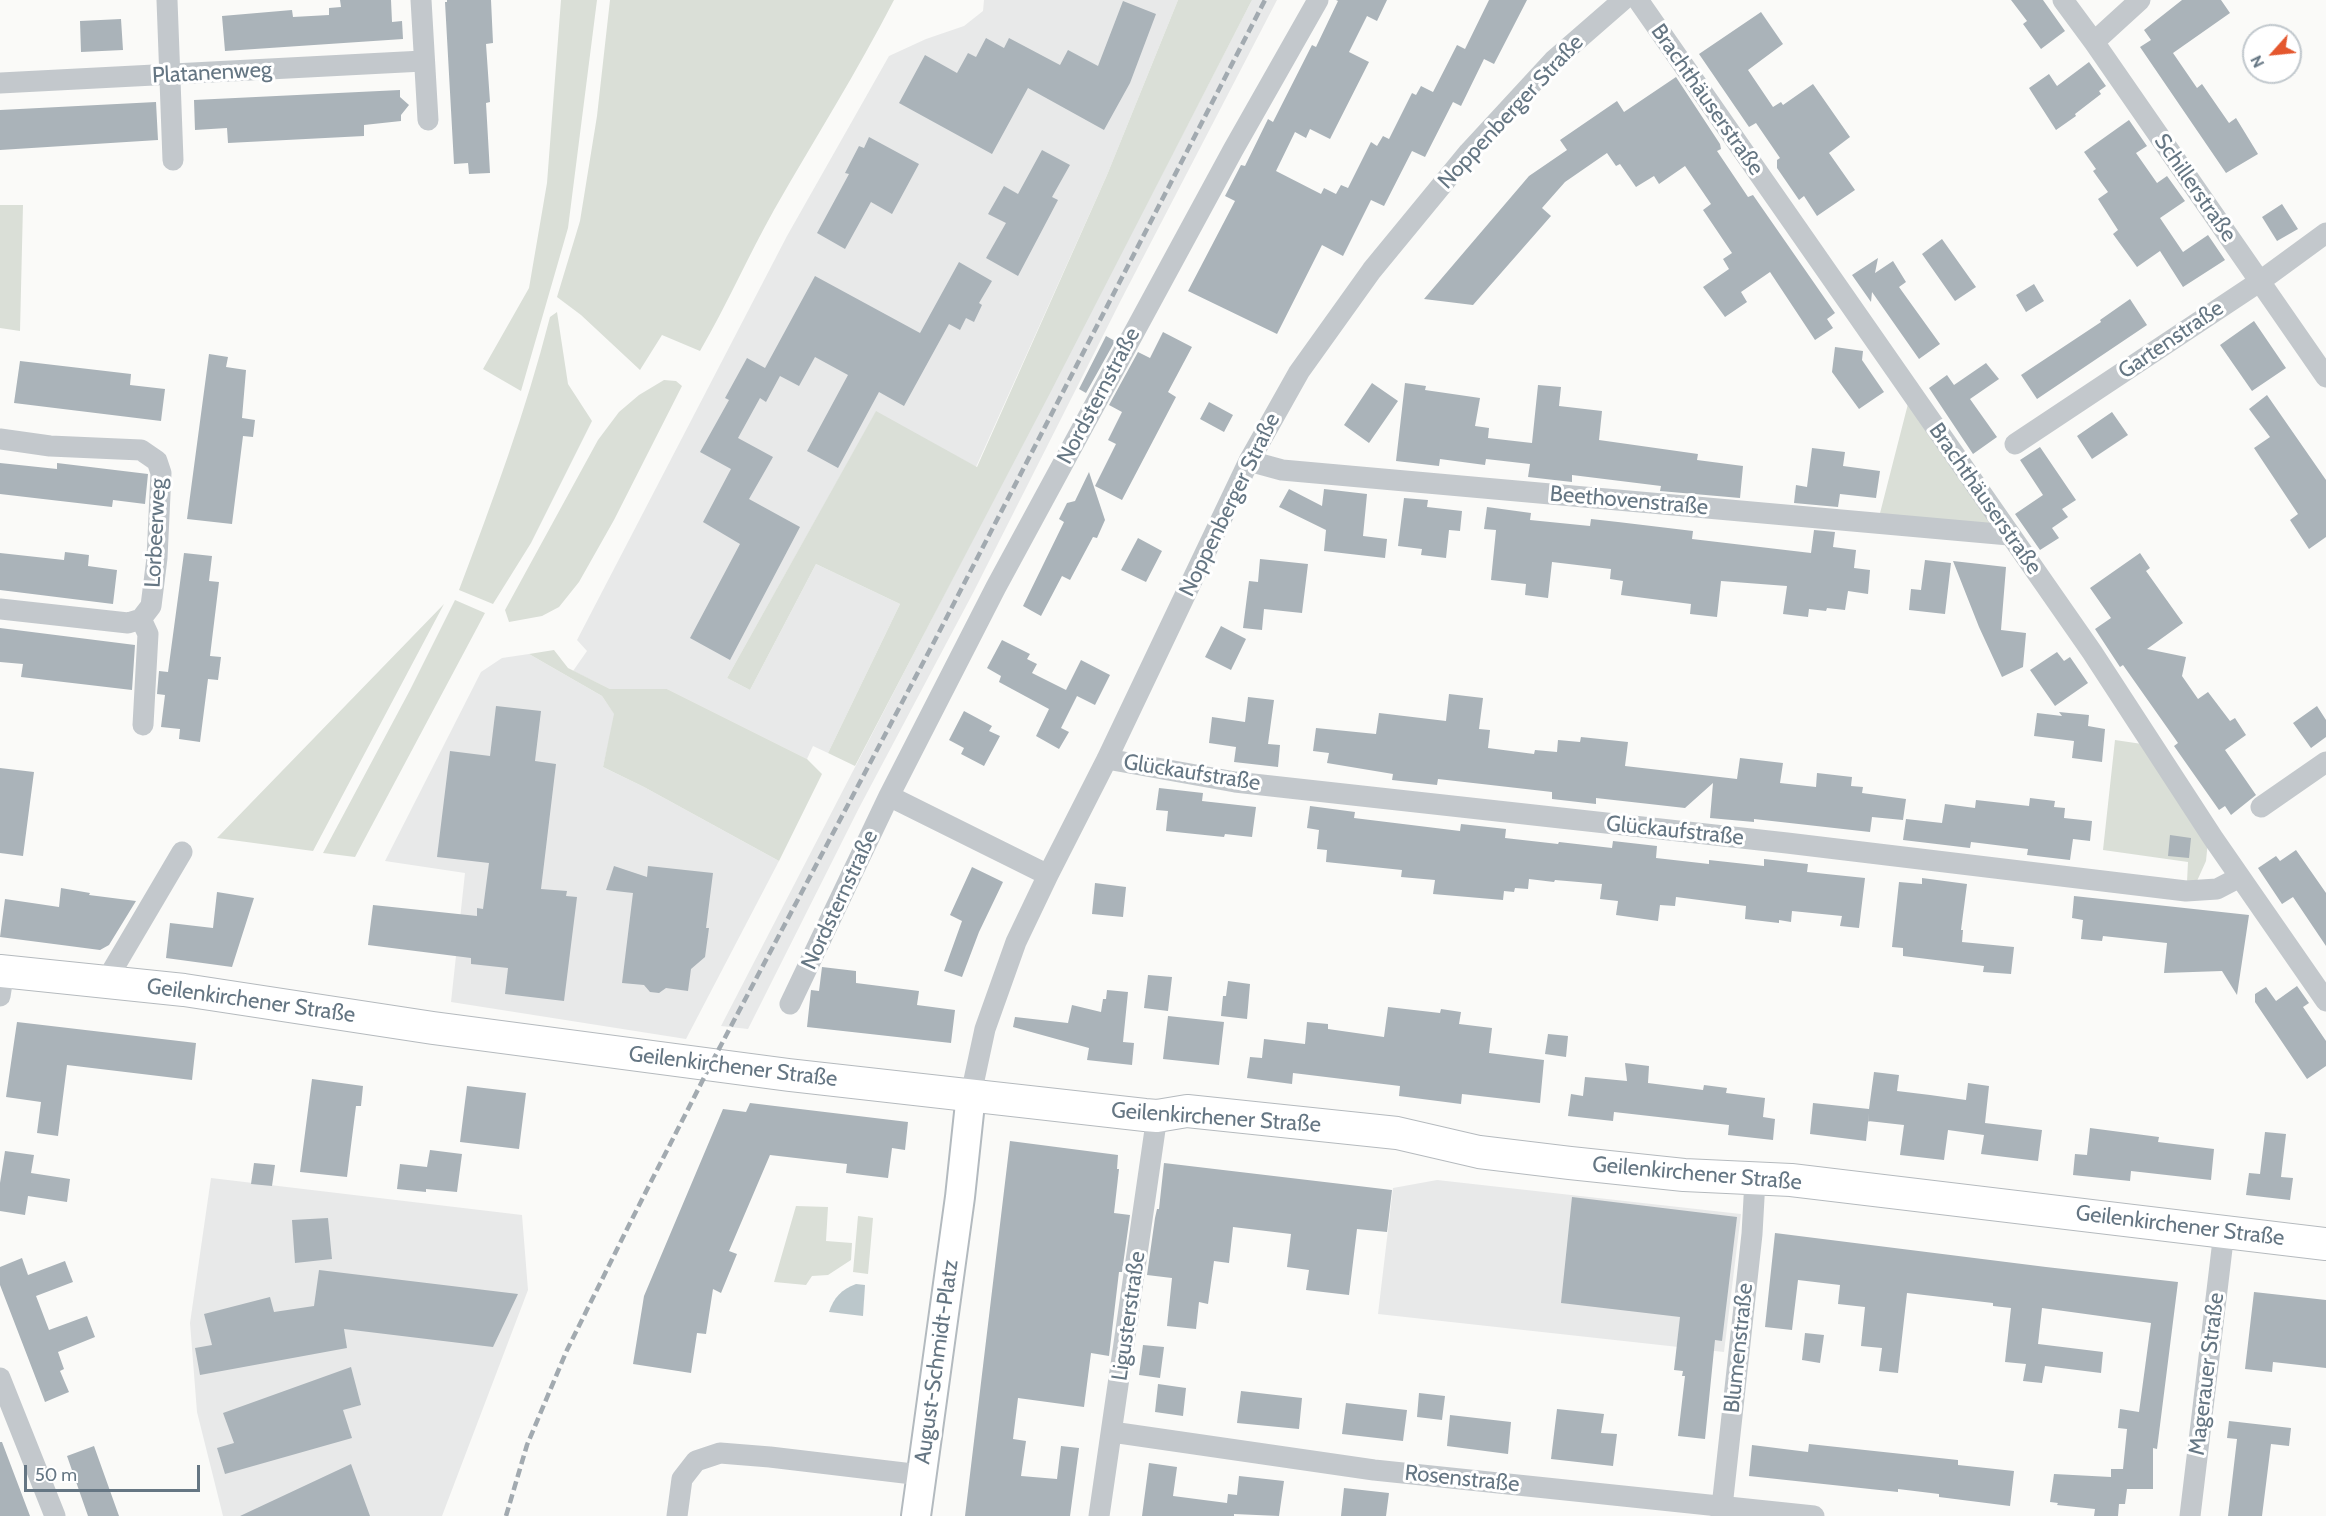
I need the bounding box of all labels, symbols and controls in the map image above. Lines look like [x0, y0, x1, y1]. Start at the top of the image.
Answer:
street label: Brachthäuserstraße [1645, 19, 1769, 181]
north arrow [2242, 24, 2302, 84]
street label: Noppenberger Straße [1433, 30, 1589, 194]
text: N [2246, 52, 2268, 71]
street label: Platanenweg [152, 57, 272, 89]
street label: Schillerstraße [2148, 129, 2242, 247]
street label: Gartenstraße [2113, 295, 2229, 385]
street label: Nordsternstraße [1052, 323, 1146, 469]
street label: Noppenberger Straße [1174, 409, 1286, 601]
street label: Brachthäuserstraße [1923, 418, 2047, 580]
street label: Lorbeerweg [140, 478, 172, 588]
street label: Beethovenstraße [1549, 481, 1709, 521]
street label: Glückaufstraße [1122, 749, 1262, 797]
street label: Glückaufstraße [1605, 811, 1745, 851]
street label: Nordsternstraße [796, 826, 884, 974]
street label: Geilenkirchener Straße [145, 973, 357, 1029]
street label: Geilenkirchener Straße [627, 1041, 839, 1093]
street label: Geilenkirchener Straße [1110, 1098, 1322, 1138]
street label: Geilenkirchener Straße [1591, 1152, 1803, 1196]
street label: Geilenkirchener Straße [2074, 1200, 2286, 1252]
street label: Ligusterstraße [1107, 1250, 1151, 1382]
street label: August-Schmidt-Platz [910, 1258, 964, 1466]
street label: Blumenstraße [1719, 1282, 1759, 1414]
street label: Magerauer Straße [2184, 1291, 2230, 1457]
scale bar [27, 1453, 202, 1491]
street label: Rosenstraße [1403, 1460, 1521, 1498]
text: 50 m [35, 1464, 77, 1486]

